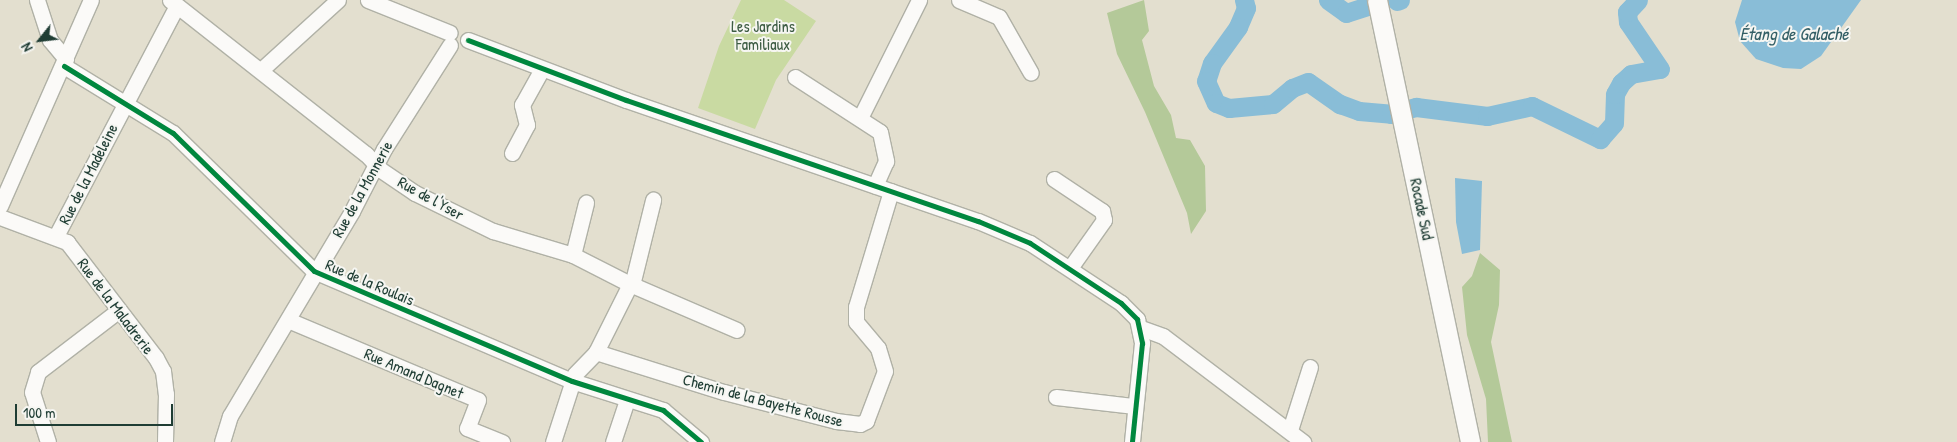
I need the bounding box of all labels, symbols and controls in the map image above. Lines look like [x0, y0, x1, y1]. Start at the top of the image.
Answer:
north arrow [15, 15, 65, 65]
park label: Les Jardins Familiaux [731, 16, 795, 54]
water label: Étang de Galaché [1739, 23, 1849, 45]
text: N [16, 40, 37, 55]
street label: Rue de la Madeleine [54, 120, 122, 228]
street label: Rue de la Monnerie [328, 138, 396, 240]
street label: Rue de l'Yser [395, 172, 467, 224]
street label: Rocade Sud [1406, 176, 1438, 242]
street label: Rue de la Maladrerie [74, 254, 158, 358]
street label: Rue de la Roulais [323, 255, 417, 309]
street label: Rue Amand Dagnet [361, 343, 467, 403]
street label: Chemin de la Bayette Rousse [681, 369, 845, 431]
scale bar [18, 394, 175, 426]
text: 100 m [23, 402, 56, 423]

